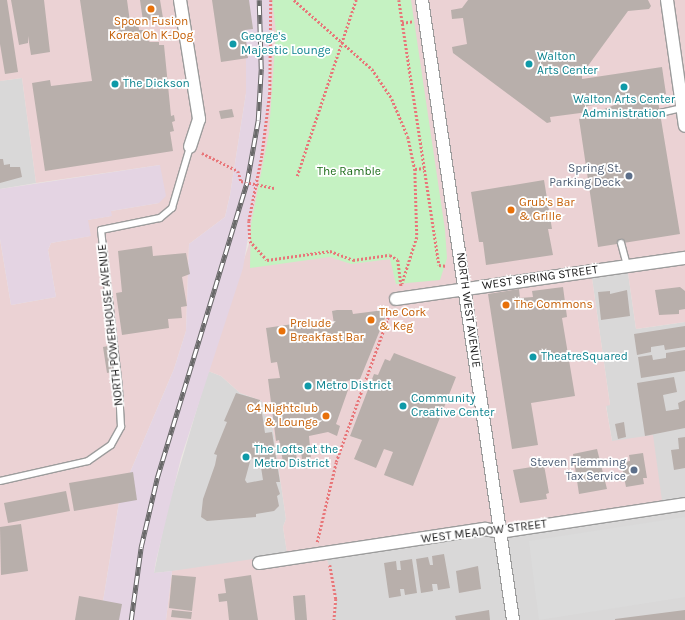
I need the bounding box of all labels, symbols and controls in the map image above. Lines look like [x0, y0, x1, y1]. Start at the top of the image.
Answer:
marker: Spoon Fusion Korea Oh K-Dog [146, 4, 156, 14]
place label: Spoon Fusion Korea Oh K-Dog [109, 15, 193, 43]
place label: George's Majestic Lounge [241, 30, 331, 58]
marker: George's Majestic Lounge [228, 39, 238, 49]
place label: Walton Arts Center [537, 50, 598, 78]
marker: Walton Arts Center [524, 59, 534, 69]
place label: The Dickson [123, 77, 190, 91]
marker: The Dickson [110, 79, 120, 89]
marker: Walton Arts Center Administration [619, 82, 629, 92]
place label: Walton Arts Center Administration [573, 93, 675, 121]
place label: Spring St. Parking Deck [549, 162, 621, 190]
park label: The Ramble [317, 165, 381, 179]
marker: Spring St. Parking Deck [624, 171, 634, 181]
place label: Grub's Bar & Grille [519, 196, 575, 224]
marker: Grub's Bar & Grille [506, 205, 516, 215]
street label: NORTH POWERHOUSE AVENUE [95, 243, 127, 407]
street label: NORTH WEST AVENUE [453, 251, 483, 369]
street label: WEST SPRING STREET [481, 263, 599, 293]
place label: The Commons [514, 298, 593, 312]
marker: The Commons [501, 300, 511, 310]
place label: The Cork & Keg [379, 306, 426, 334]
marker: The Cork & Keg [366, 315, 376, 325]
place label: Prelude Breakfast Bar [290, 317, 364, 345]
marker: Prelude Breakfast Bar [277, 326, 287, 336]
place label: TheatreSquared [541, 350, 628, 364]
marker: TheatreSquared [528, 352, 538, 362]
place label: Metro District [316, 379, 392, 393]
marker: Metro District [303, 381, 313, 391]
place label: Community Creative Center [411, 392, 494, 420]
marker: Community Creative Center [398, 401, 408, 411]
place label: C4 Nightclub & Lounge [247, 402, 318, 430]
marker: C4 Nightclub & Lounge [321, 411, 331, 421]
place label: The Lofts at the Metro District [254, 443, 338, 471]
marker: The Lofts at the Metro District [241, 452, 251, 462]
place label: Steven Flemming Tax Service [530, 456, 626, 484]
marker: Steven Flemming Tax Service [629, 465, 639, 475]
street label: WEST MEADOW STREET [420, 517, 548, 547]

